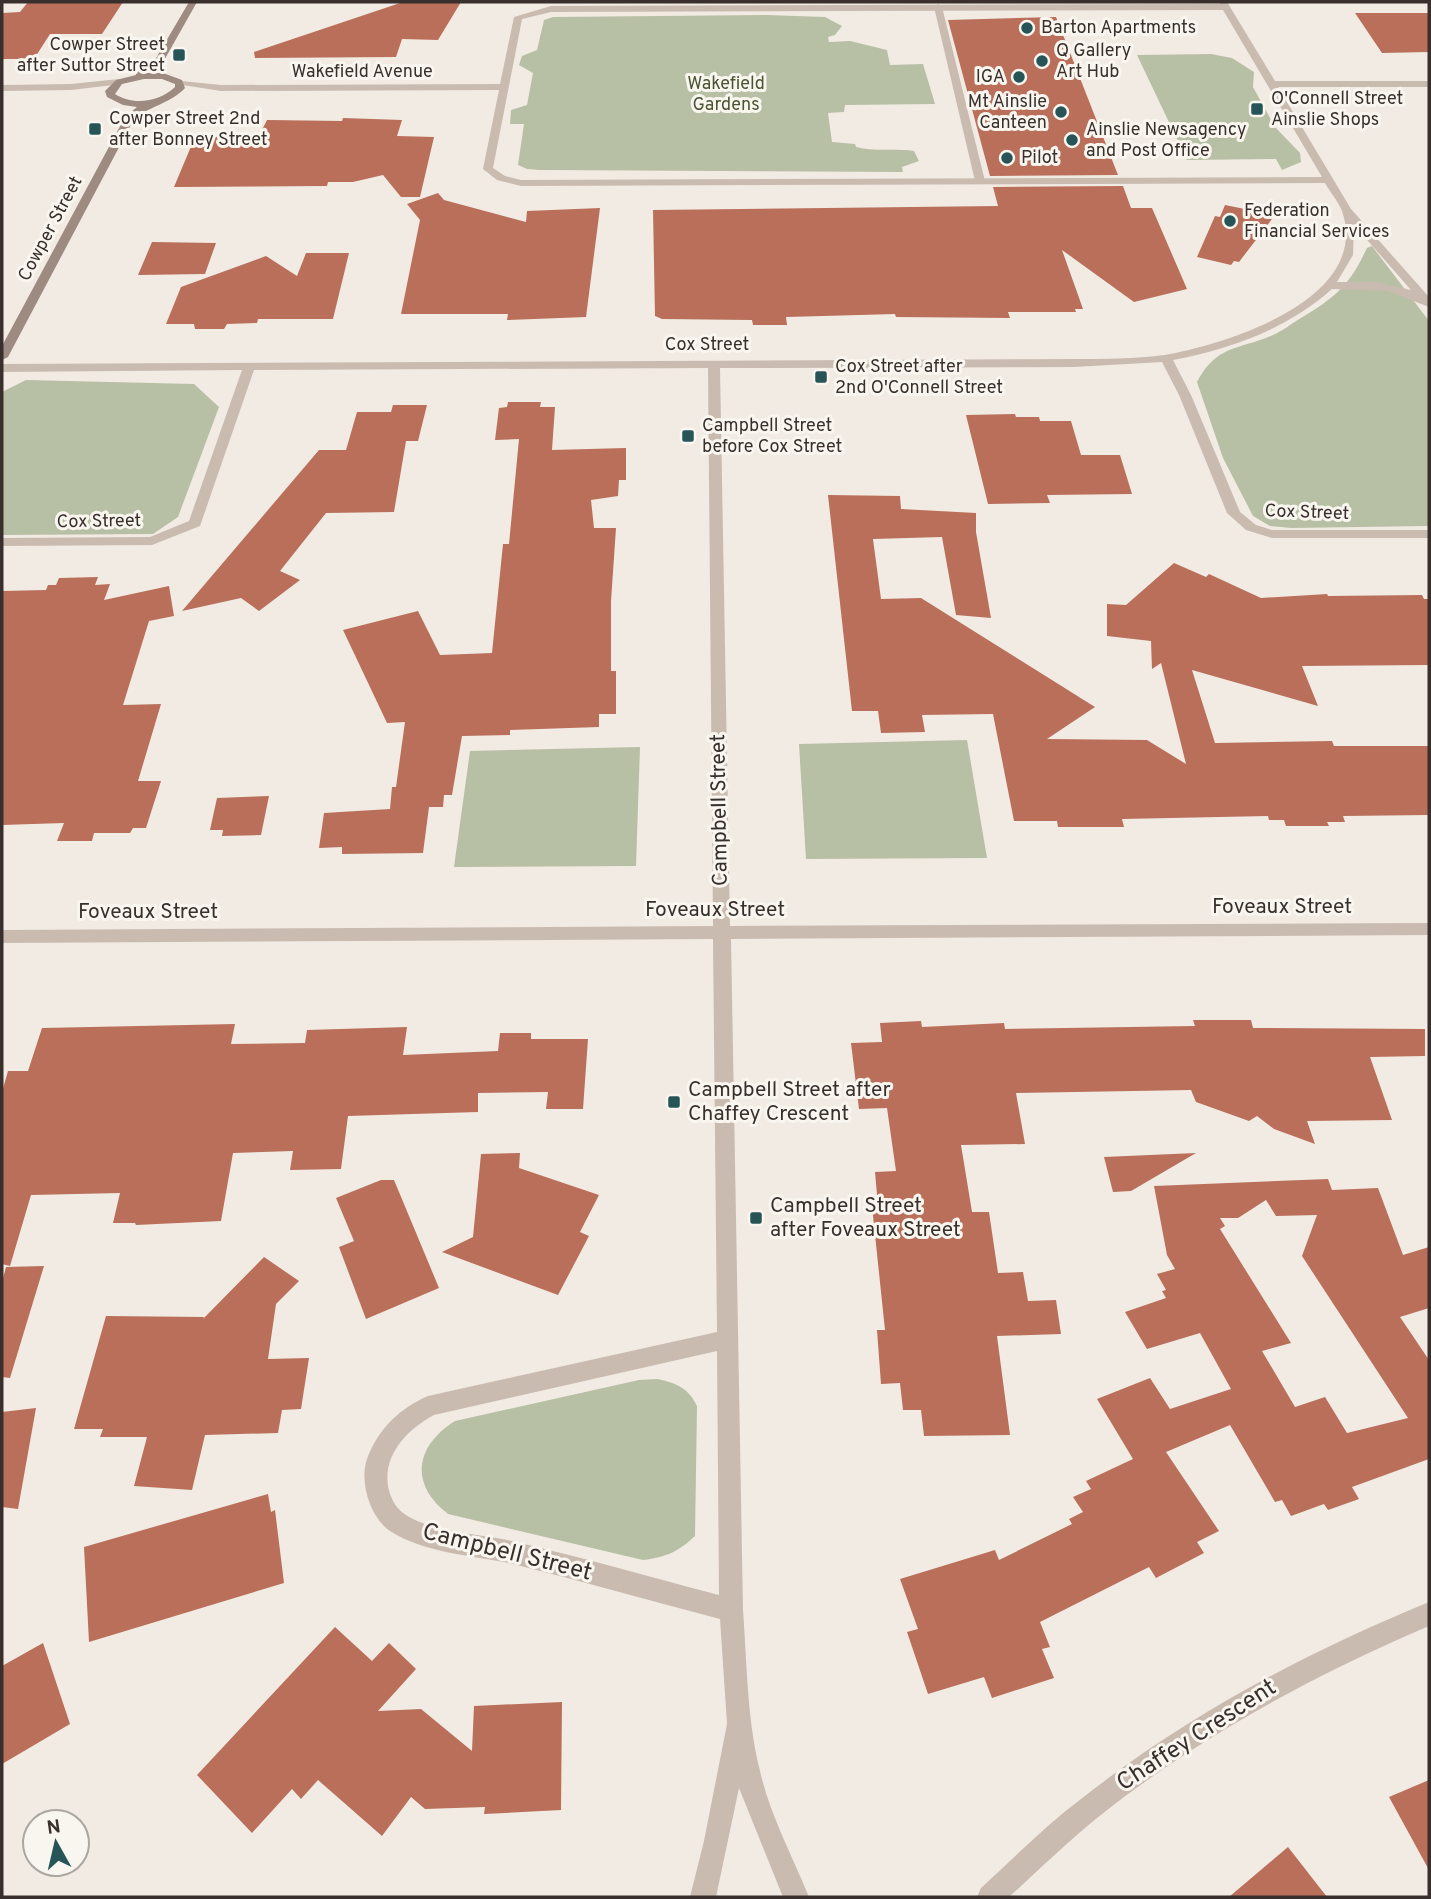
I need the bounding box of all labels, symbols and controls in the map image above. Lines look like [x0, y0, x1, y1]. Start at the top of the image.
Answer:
place label: Barton Apartments [1041, 17, 1196, 40]
marker: Barton Apartments [1019, 20, 1035, 36]
place label: Cowper Street after Suttor Street [17, 34, 165, 78]
place label: Q Gallery Art Hub [1056, 40, 1131, 84]
marker: Cowper Street after Suttor Street [171, 47, 187, 63]
marker: Q Gallery Art Hub [1034, 53, 1050, 69]
street label: Wakefield Avenue [291, 61, 433, 84]
place label: IGA [976, 66, 1005, 89]
marker: IGA [1011, 69, 1027, 85]
park label: Wakefield Gardens [687, 73, 765, 117]
place label: O'Connell Street Ainslie Shops [1271, 88, 1403, 132]
place label: Mt Ainslie Canteen [968, 91, 1047, 135]
marker: O'Connell Street Ainslie Shops [1249, 101, 1265, 117]
marker: Mt Ainslie Canteen [1053, 104, 1069, 120]
place label: Cowper Street 2nd after Bonney Street [109, 108, 268, 152]
place label: Ainslie Newsagency and Post Office [1086, 119, 1247, 163]
marker: Cowper Street 2nd after Bonney Street [87, 121, 103, 137]
marker: Ainslie Newsagency and Post Office [1064, 132, 1080, 148]
place label: Pilot [1021, 147, 1058, 170]
marker: Pilot [999, 150, 1015, 166]
street label: Cowper Street [14, 173, 88, 285]
place label: Federation Financial Services [1244, 200, 1389, 244]
marker: Federation Financial Services [1222, 213, 1238, 229]
street label: Cox Street [665, 334, 749, 357]
place label: Cox Street after 2nd O'Connell Street [835, 356, 1003, 400]
marker: Cox Street after 2nd O'Connell Street [813, 369, 829, 385]
place label: Campbell Street before Cox Street [702, 415, 842, 459]
marker: Campbell Street before Cox Street [680, 428, 696, 444]
street label: Cox Street [1264, 500, 1350, 526]
street label: Cox Street [57, 510, 141, 534]
street label: Campbell Street [705, 734, 735, 886]
street label: Foveaux Street [1212, 894, 1352, 921]
street label: Foveaux Street [645, 897, 785, 924]
street label: Foveaux Street [78, 899, 218, 926]
place label: Campbell Street after Chaffey Crescent [688, 1077, 891, 1128]
marker: Campbell Street after Chaffey Crescent [666, 1094, 682, 1110]
place label: Campbell Street after Foveaux Street [770, 1193, 961, 1244]
marker: Campbell Street after Foveaux Street [748, 1210, 764, 1226]
street label: Campbell Street [419, 1517, 595, 1589]
street label: Chaffey Crescent [1112, 1673, 1282, 1799]
north arrow [21, 1808, 91, 1878]
text: N [45, 1815, 62, 1841]

